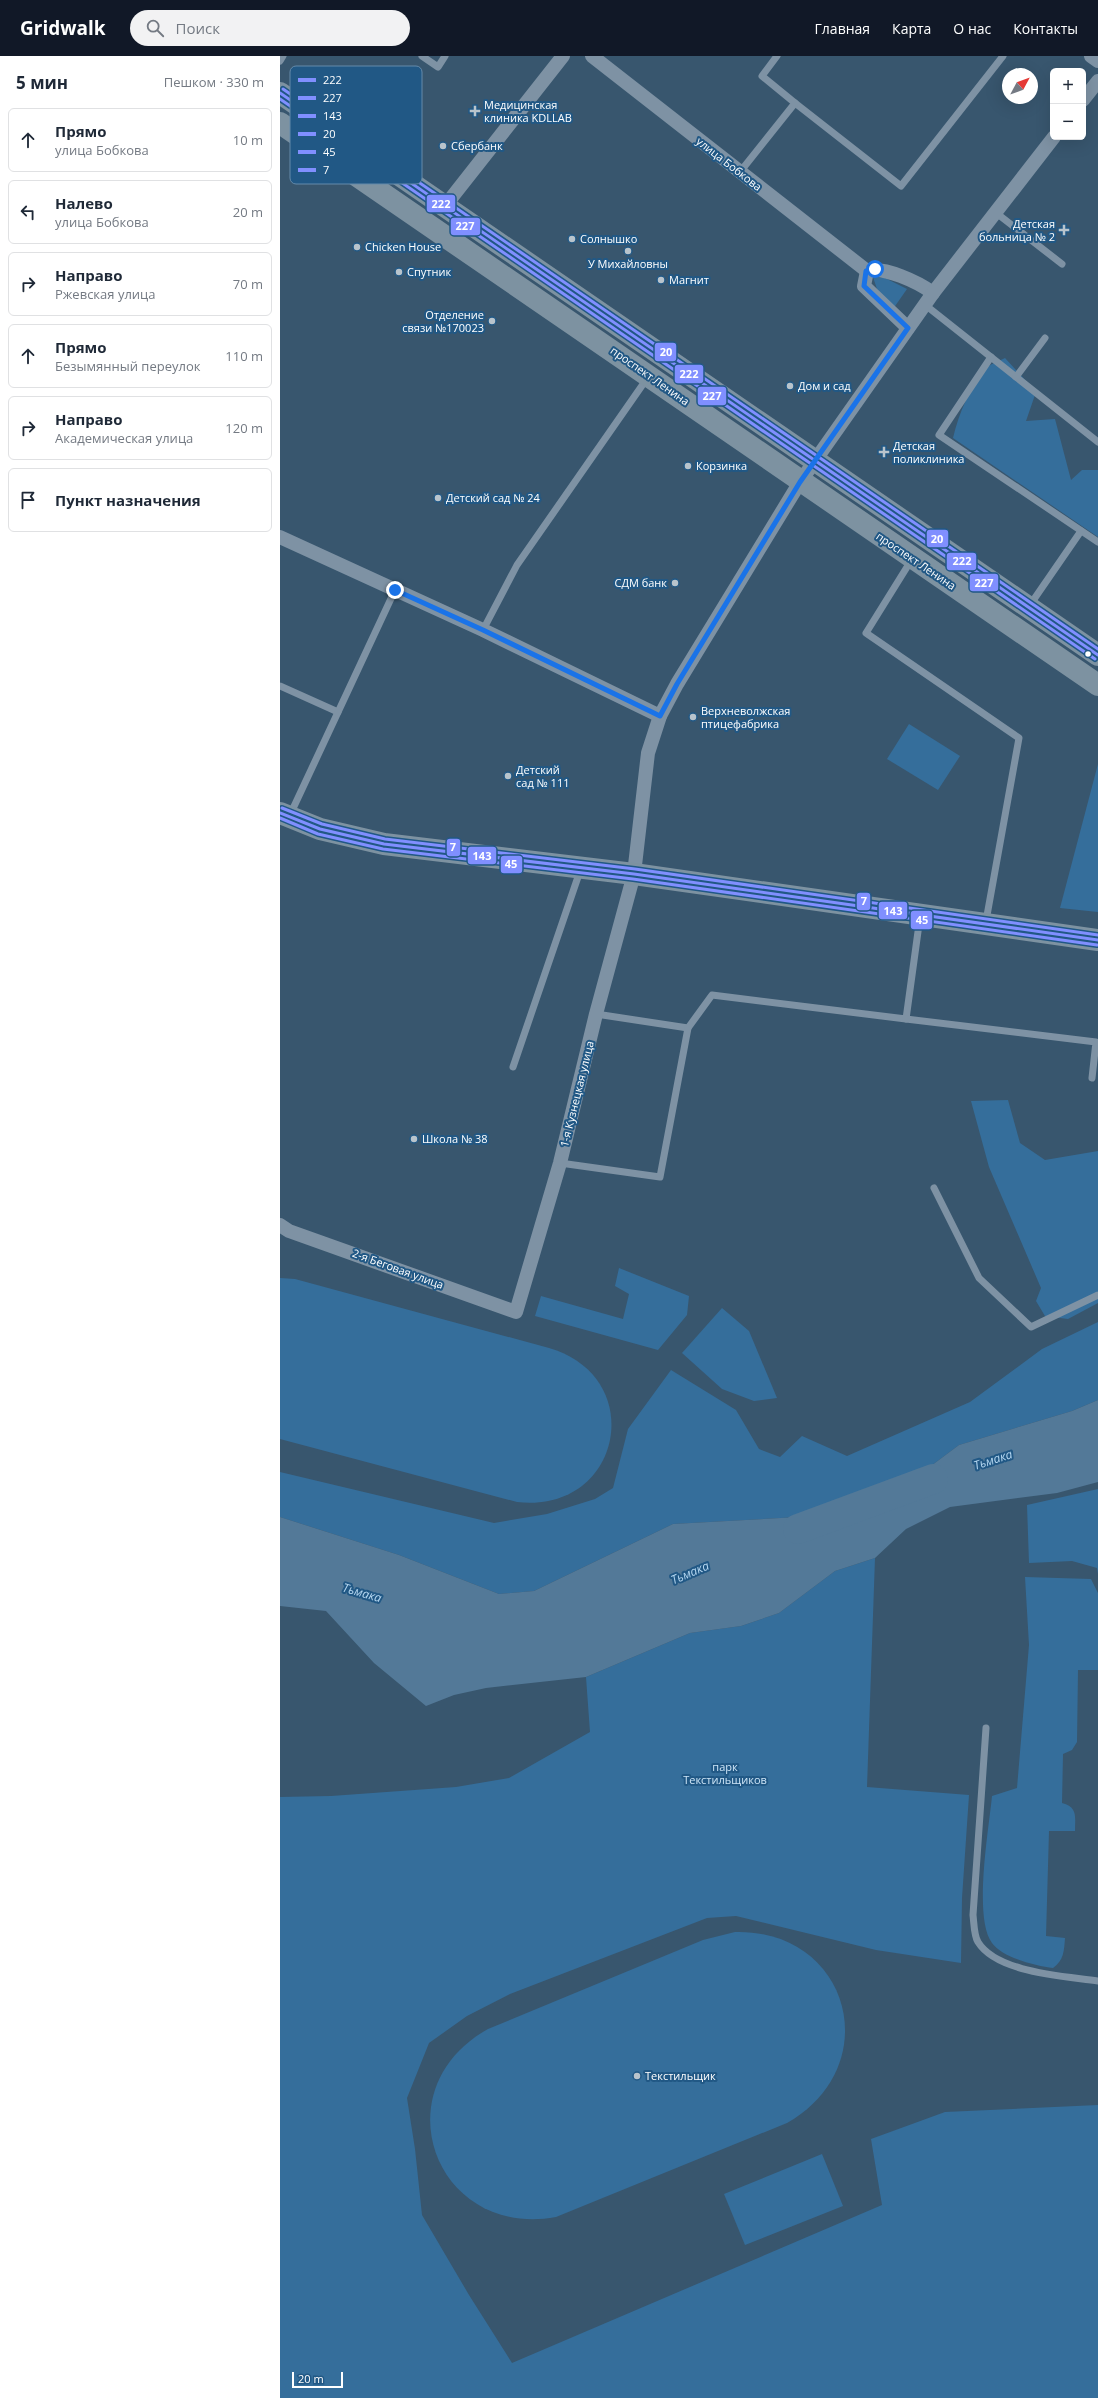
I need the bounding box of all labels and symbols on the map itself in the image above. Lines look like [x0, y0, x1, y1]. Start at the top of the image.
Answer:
legend [290, 66, 422, 184]
north arrow [1002, 68, 1038, 104]
text: 222 [323, 72, 342, 87]
text: 227 [323, 90, 342, 105]
place label: Медицинская клиника KDLLAB [484, 97, 572, 125]
marker: Медицинская клиника KDLLAB [469, 105, 481, 117]
text: 143 [323, 108, 342, 123]
text: 20 [323, 126, 336, 141]
street label: улица Бобкова [693, 133, 765, 194]
place label: Сбербанк [451, 138, 503, 153]
marker: Сбербанк [438, 141, 448, 151]
text: 45 [323, 144, 336, 159]
text: 7 [323, 162, 329, 177]
line badge: 222 [426, 194, 456, 213]
text: 222 [432, 196, 450, 211]
place label: Детская больница № 2 [979, 216, 1055, 244]
line badge: 227 [450, 217, 481, 236]
text: 227 [456, 218, 474, 233]
marker: Детская больница № 2 [1058, 224, 1070, 236]
place label: Солнышко [580, 231, 638, 246]
marker: Солнышко [567, 234, 577, 244]
place label: Chicken House [365, 239, 441, 254]
marker: Chicken House [352, 242, 362, 252]
marker: У Михайловны [623, 246, 633, 256]
place label: У Михайловны [588, 256, 668, 271]
route start [866, 260, 884, 278]
place label: Спутник [407, 264, 451, 279]
marker: Спутник [394, 267, 404, 277]
place label: Магнит [669, 272, 709, 287]
marker: Магнит [656, 275, 666, 285]
place label: Отделение связи №170023 [402, 307, 484, 335]
marker: Отделение связи №170023 [487, 316, 497, 326]
line badge: 20 [654, 342, 677, 362]
street label: проспект Ленина [608, 343, 693, 408]
text: 20 [660, 344, 672, 359]
line badge: 222 [674, 364, 704, 384]
text: 222 [680, 366, 698, 381]
place label: Дом и сад [798, 378, 851, 393]
marker: Дом и сад [785, 381, 795, 391]
line badge: 227 [697, 386, 727, 406]
text: 227 [703, 388, 721, 403]
place label: Детская поликлиника [893, 438, 964, 466]
marker: Детская поликлиника [878, 446, 890, 458]
place label: Корзинка [696, 458, 747, 473]
marker: Корзинка [683, 461, 693, 471]
place label: Детский сад № 24 [446, 490, 541, 505]
marker: Детский сад № 24 [433, 493, 443, 503]
street label: проспект Ленина [873, 528, 959, 593]
line badge: 20 [926, 529, 949, 548]
text: 20 [931, 531, 943, 546]
line badge: 222 [946, 552, 977, 571]
text: 222 [953, 553, 971, 568]
line badge: 227 [969, 573, 999, 592]
place label: СДМ банк [614, 575, 667, 590]
text: 227 [975, 575, 993, 590]
marker: СДМ банк [670, 578, 680, 588]
route end [386, 581, 404, 599]
unlabelled marker [1083, 649, 1093, 659]
place label: Верхневолжская птицефабрика [701, 703, 790, 731]
marker: Верхневолжская птицефабрика [688, 712, 698, 722]
place label: Детский сад № 111 [516, 762, 570, 790]
marker: Детский сад № 111 [503, 771, 513, 781]
line badge: 7 [446, 838, 461, 857]
text: 7 [450, 839, 456, 854]
line badge: 143 [467, 846, 497, 865]
text: 143 [473, 848, 491, 863]
line badge: 45 [500, 855, 523, 874]
text: 45 [505, 856, 517, 871]
line badge: 7 [856, 892, 871, 911]
text: 7 [861, 893, 867, 908]
line badge: 143 [878, 901, 908, 920]
text: 143 [884, 903, 902, 918]
line badge: 45 [910, 910, 933, 930]
text: 45 [916, 912, 928, 927]
street label: 1-я Кузнецкая улица [556, 1039, 597, 1149]
place label: Школа № 38 [422, 1131, 488, 1146]
marker: Школа № 38 [409, 1134, 419, 1144]
street label: 2-я Беговая улица [350, 1245, 446, 1292]
water label: Тьмака [971, 1445, 1015, 1474]
water label: Тьмака [668, 1557, 712, 1588]
water label: Тьмака [341, 1579, 384, 1606]
park label: парк Текстильщиков [683, 1759, 767, 1787]
place label: Текстильщик [645, 2068, 716, 2083]
marker: Текстильщик [632, 2071, 642, 2081]
scale bar [292, 2370, 343, 2389]

